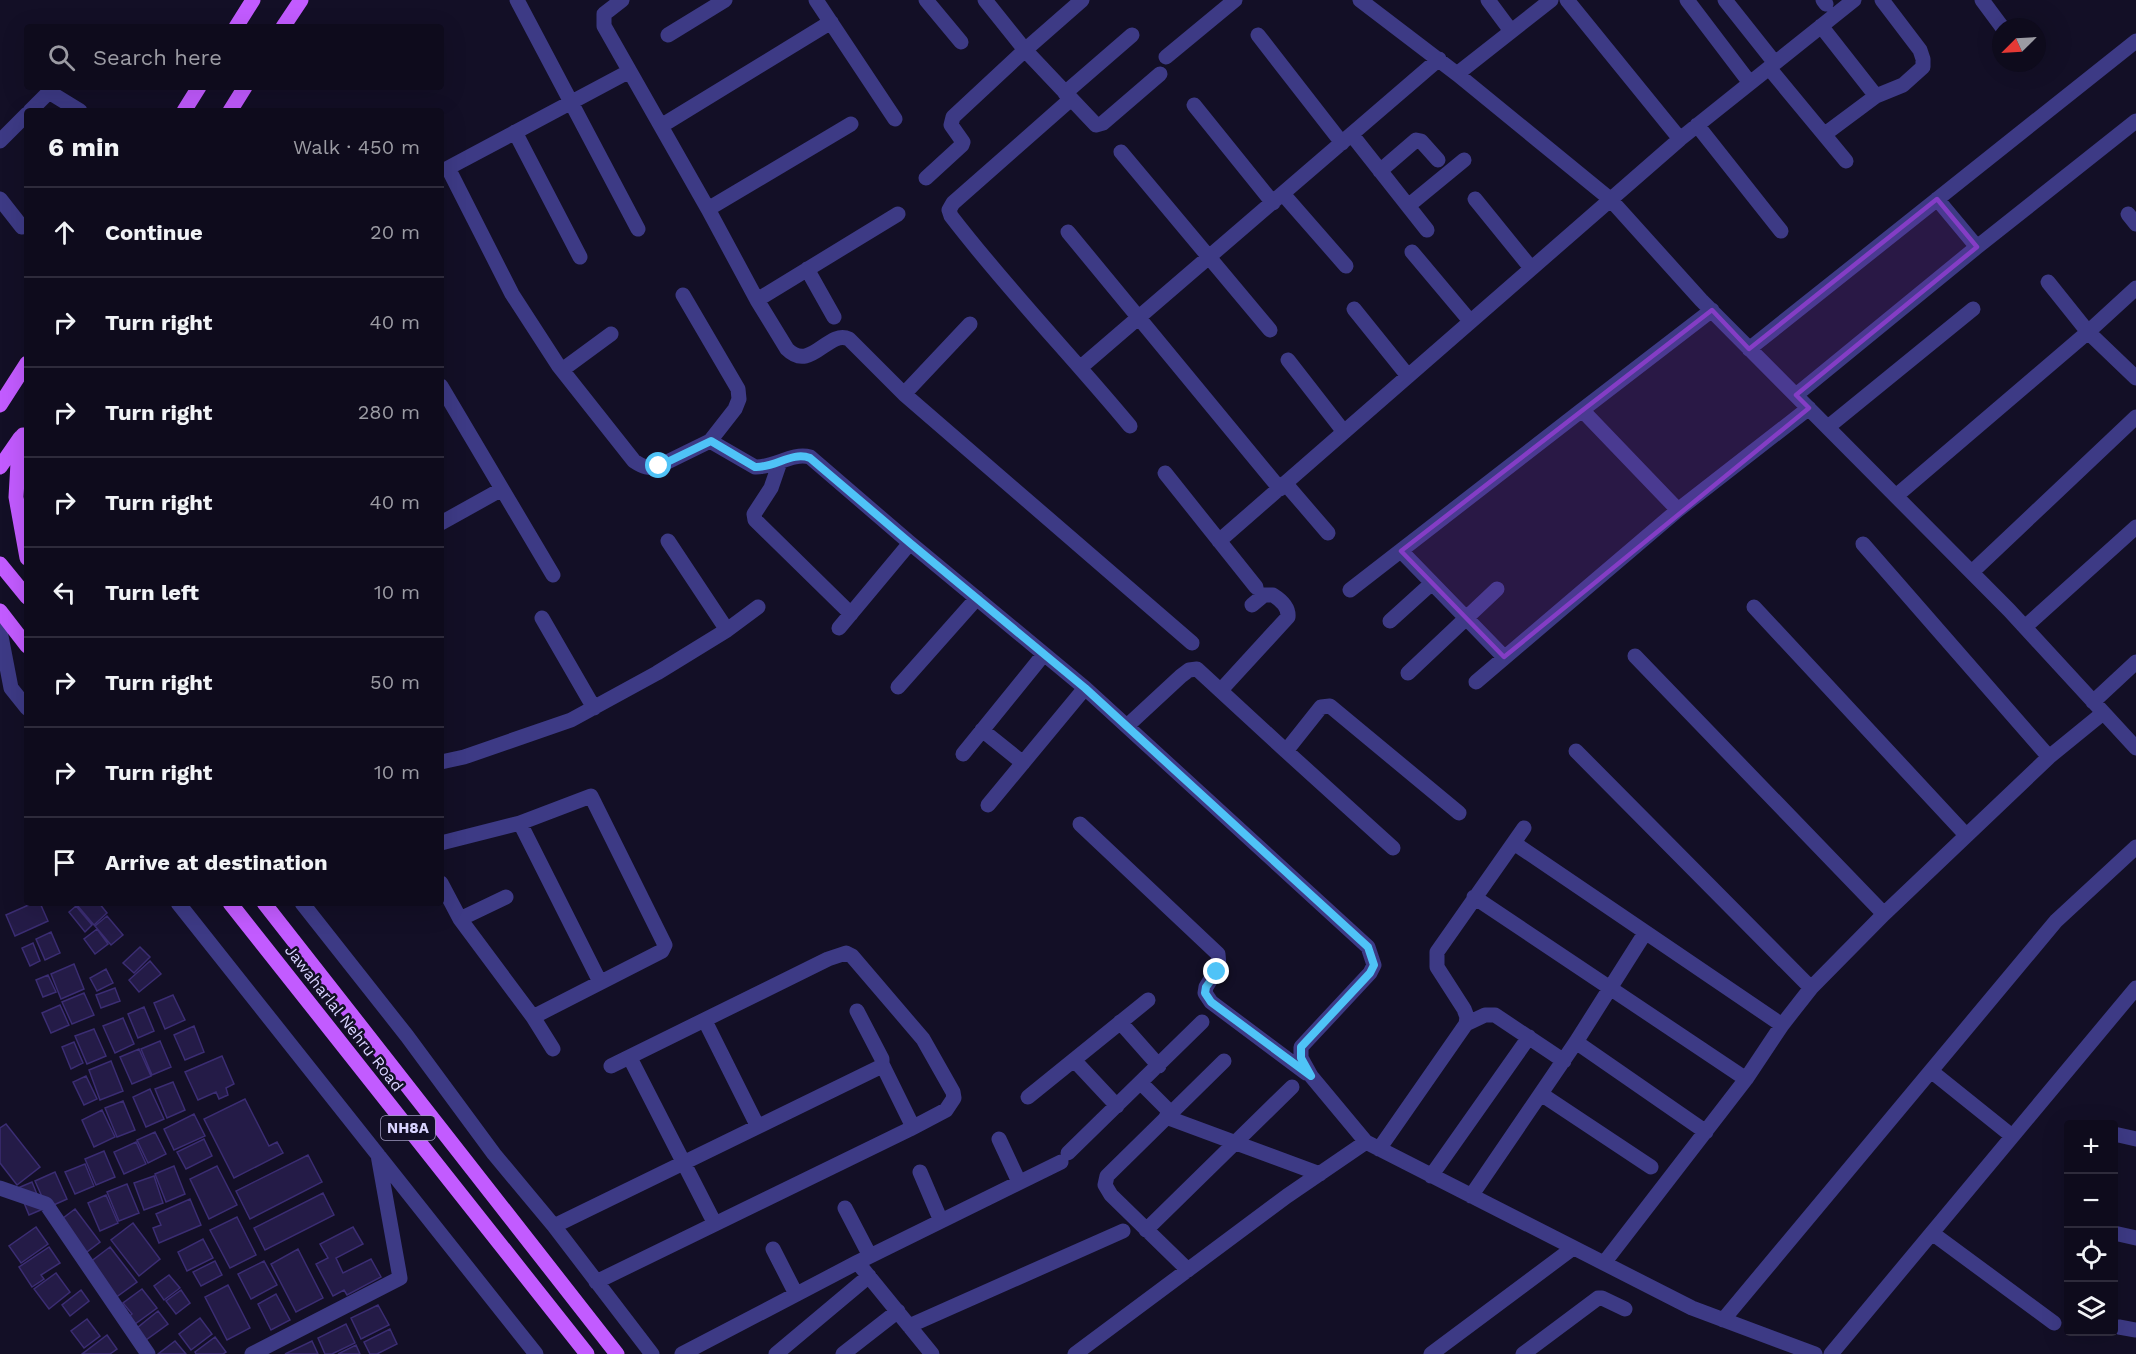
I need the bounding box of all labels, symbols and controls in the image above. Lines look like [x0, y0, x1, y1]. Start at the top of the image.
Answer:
north arrow [1992, 18, 2046, 72]
search box [24, 24, 444, 90]
icon: search [45, 41, 78, 74]
text: Search here [93, 45, 222, 70]
text: 6 min [48, 132, 120, 162]
text: Walk · 450 m [293, 135, 420, 159]
icon: ahead [48, 216, 81, 249]
text: Continue [105, 220, 203, 245]
text: 20 m [370, 220, 420, 244]
icon: right [48, 306, 81, 339]
text: Turn right [105, 310, 212, 335]
text: 40 m [369, 310, 420, 334]
icon: right [48, 396, 81, 429]
text: Turn right [105, 400, 212, 425]
text: 280 m [358, 400, 420, 424]
route start [645, 452, 671, 478]
icon: right [48, 486, 81, 519]
text: Turn right [105, 490, 212, 515]
text: 40 m [369, 490, 420, 514]
icon: left [48, 576, 81, 609]
text: Turn left [105, 580, 199, 605]
text: 10 m [374, 580, 420, 604]
icon: right [48, 666, 81, 699]
text: Turn right [105, 670, 212, 695]
text: 50 m [370, 670, 420, 694]
icon: right [48, 756, 81, 789]
text: Turn right [105, 760, 212, 785]
text: 10 m [374, 760, 420, 784]
icon: arrive [48, 846, 81, 879]
text: Arrive at destination [105, 850, 328, 875]
street label: Jawaharlal Nehru Road [281, 941, 407, 1095]
route end [1203, 958, 1229, 984]
road number: NH8A [381, 1116, 435, 1140]
map controls [2064, 1120, 2118, 1336]
button: + [2064, 1120, 2118, 1174]
button: − [2064, 1174, 2118, 1228]
button: locate [2064, 1228, 2118, 1282]
button: layers [2064, 1282, 2118, 1336]

